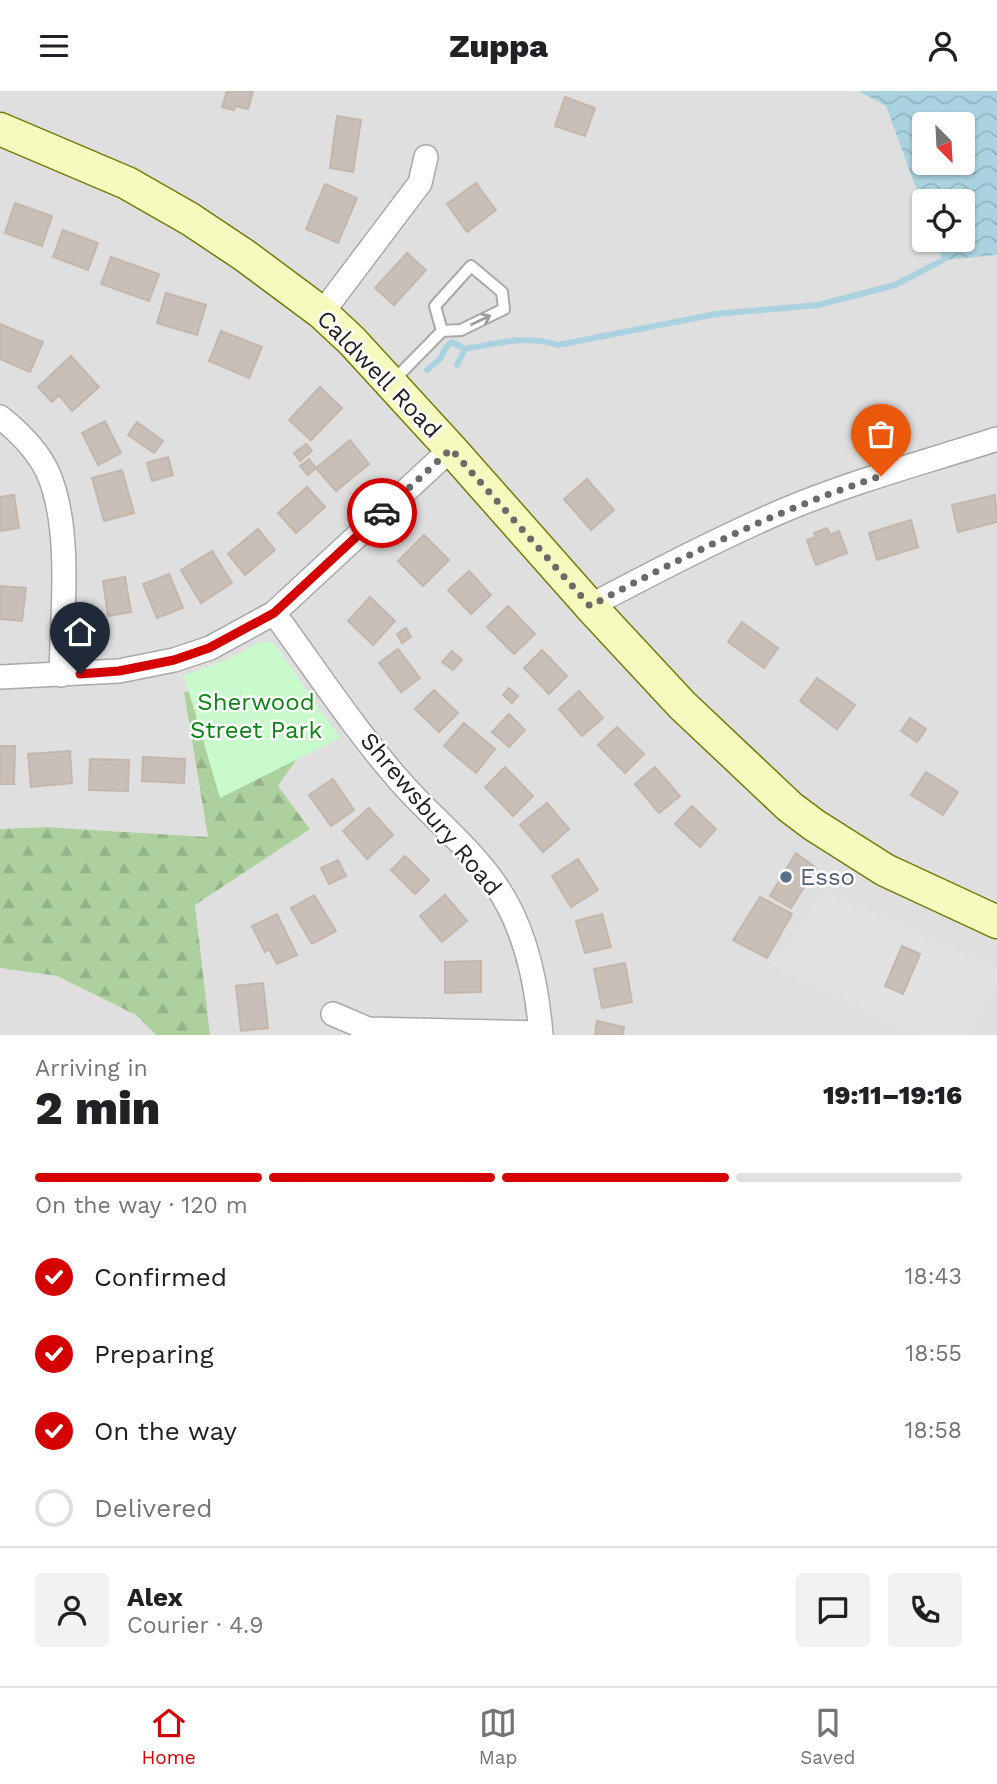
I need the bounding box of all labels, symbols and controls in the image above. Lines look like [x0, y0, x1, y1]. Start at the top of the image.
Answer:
icon: menu [35, 27, 73, 65]
text: Zuppa [449, 27, 548, 65]
icon: person [924, 27, 962, 65]
north arrow [912, 112, 975, 175]
map controls [912, 112, 975, 252]
button: locate [912, 189, 975, 252]
street label: Caldwell Road [311, 304, 447, 444]
one-way arrow [470, 313, 491, 326]
pin [851, 404, 911, 476]
icon: bag [862, 415, 900, 453]
courier [347, 478, 417, 548]
icon: car [363, 494, 401, 532]
pin [50, 602, 110, 674]
icon: home [61, 613, 99, 651]
park label: Sherwood Street Park [190, 688, 322, 744]
street label: Shrewsbury Road [355, 727, 507, 901]
place label: Esso [800, 863, 855, 891]
marker: Esso [778, 869, 794, 885]
text: Arriving in [35, 1055, 148, 1082]
text: 19:11–19:16 [823, 1080, 962, 1110]
text: 2 min [35, 1081, 160, 1135]
text: On the way · 120 m [35, 1192, 248, 1219]
icon: check [35, 1258, 73, 1296]
text: Confirmed [94, 1262, 227, 1292]
text: 18:43 [905, 1263, 962, 1290]
icon: check [35, 1335, 73, 1373]
text: Preparing [94, 1339, 214, 1369]
text: 18:55 [905, 1340, 962, 1367]
icon: check [35, 1412, 73, 1450]
text: On the way [94, 1416, 237, 1446]
text: 18:58 [905, 1417, 962, 1444]
text: Delivered [94, 1493, 213, 1523]
button: person [35, 1573, 109, 1647]
button: chat [796, 1573, 870, 1647]
button: phone [888, 1573, 962, 1647]
text: Alex [127, 1582, 183, 1612]
text: Courier · 4.9 [127, 1612, 263, 1639]
tab: Home [141, 1704, 196, 1769]
tab: Map [479, 1704, 517, 1769]
tab: Saved [800, 1704, 856, 1769]

